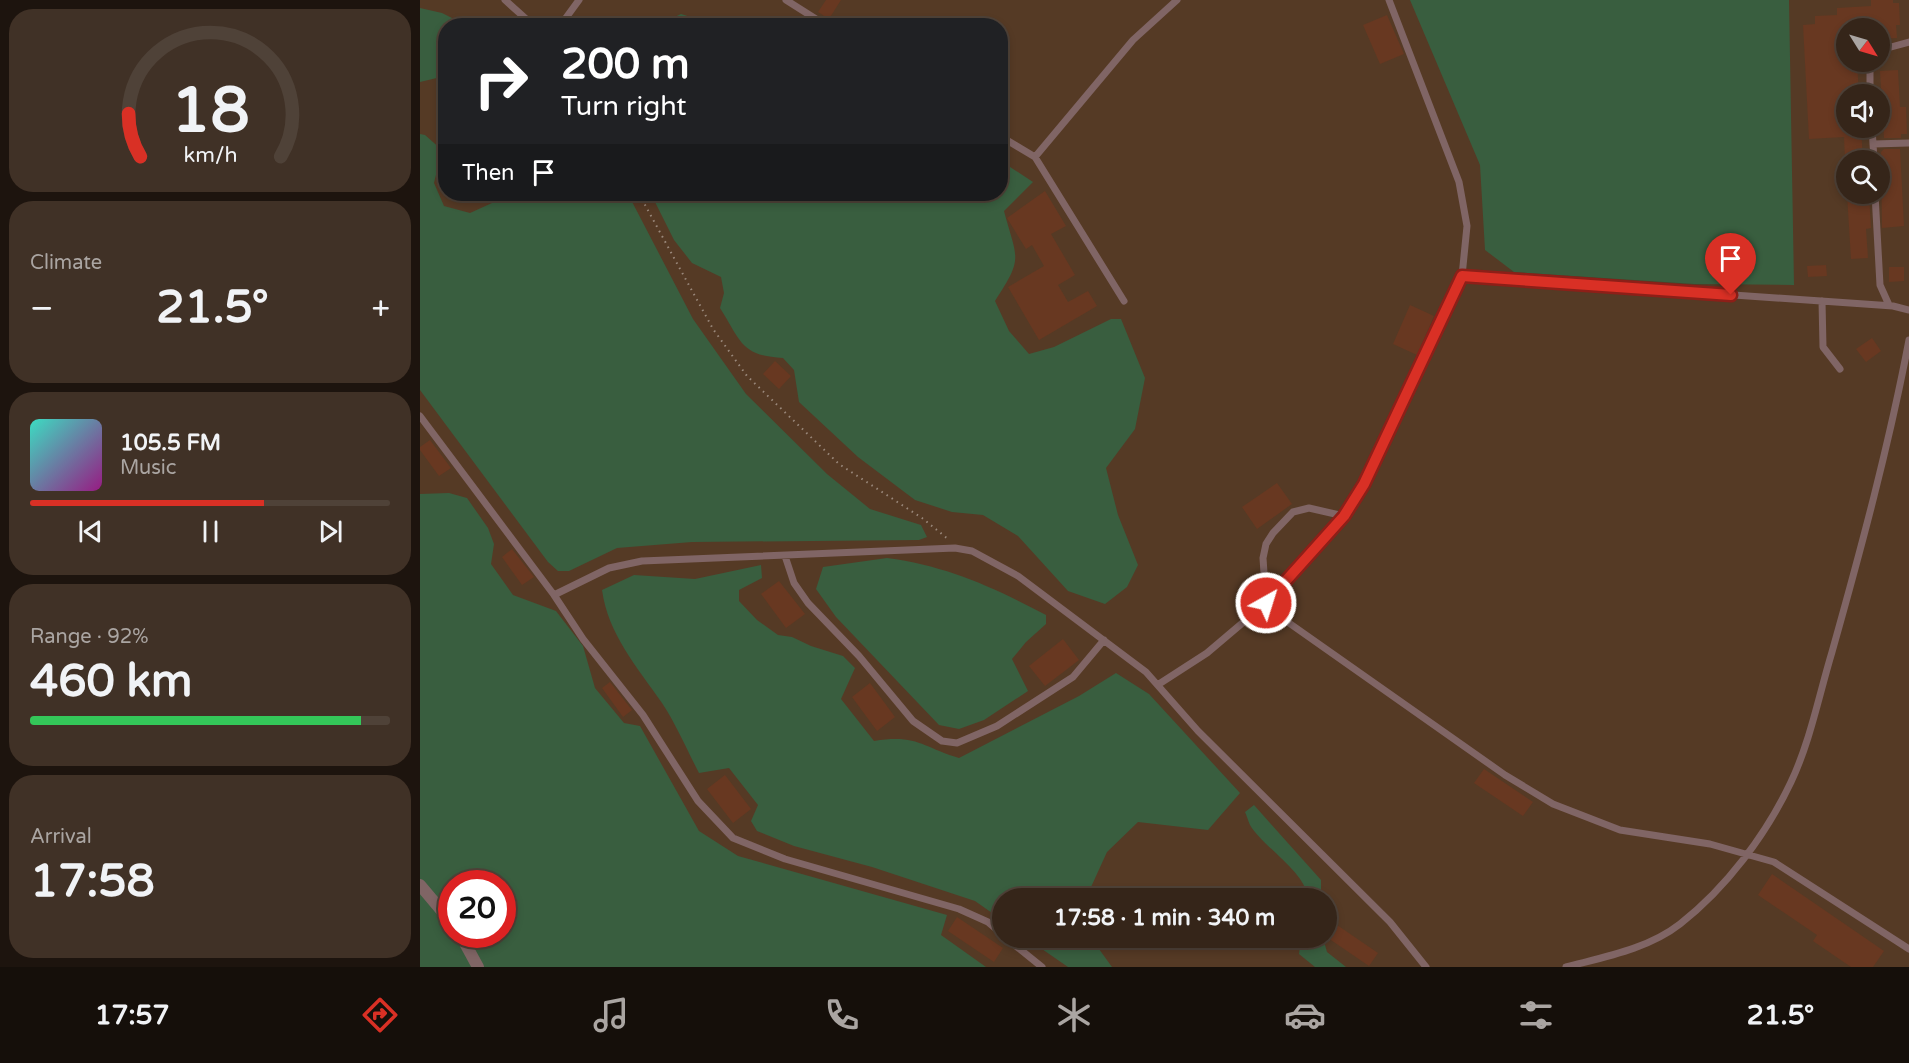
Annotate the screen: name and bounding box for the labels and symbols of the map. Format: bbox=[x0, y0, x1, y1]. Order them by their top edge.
north arrow bbox=[1836, 18, 1890, 72]
pin bbox=[1705, 233, 1756, 295]
position arrow bbox=[1234, 571, 1298, 635]
speed limit sign: 20 bbox=[438, 870, 516, 948]

